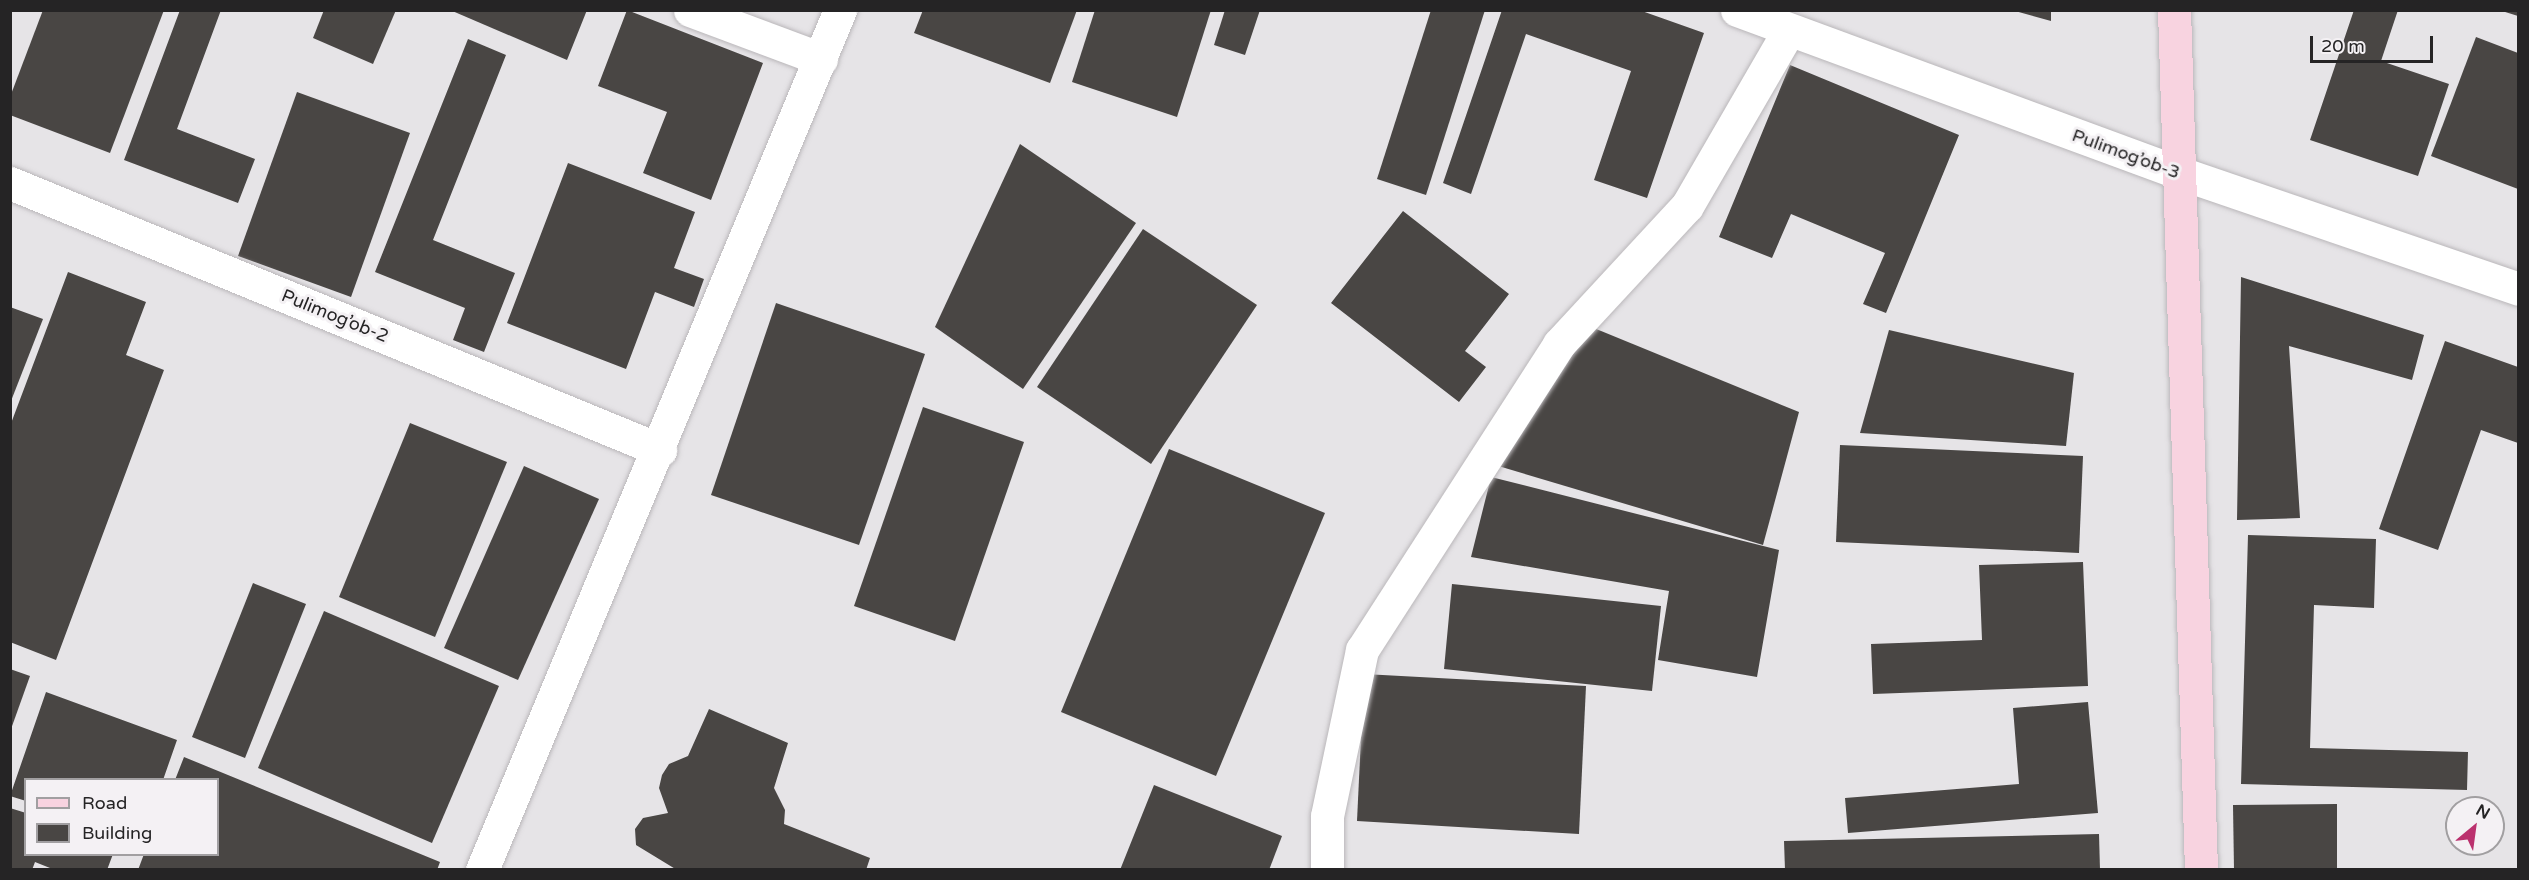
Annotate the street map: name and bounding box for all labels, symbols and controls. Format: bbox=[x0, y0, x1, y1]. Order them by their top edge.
scale bar bbox=[2313, 24, 2436, 62]
text: 20 m bbox=[2321, 35, 2365, 57]
street label: Pulimog’ob-3 bbox=[2069, 124, 2183, 184]
street label: Pulimog’ob-2 bbox=[278, 285, 392, 347]
legend bbox=[24, 778, 219, 856]
text: Road bbox=[82, 792, 127, 814]
north arrow bbox=[2445, 796, 2505, 856]
text: N bbox=[2472, 800, 2493, 824]
text: Building bbox=[82, 822, 152, 844]

